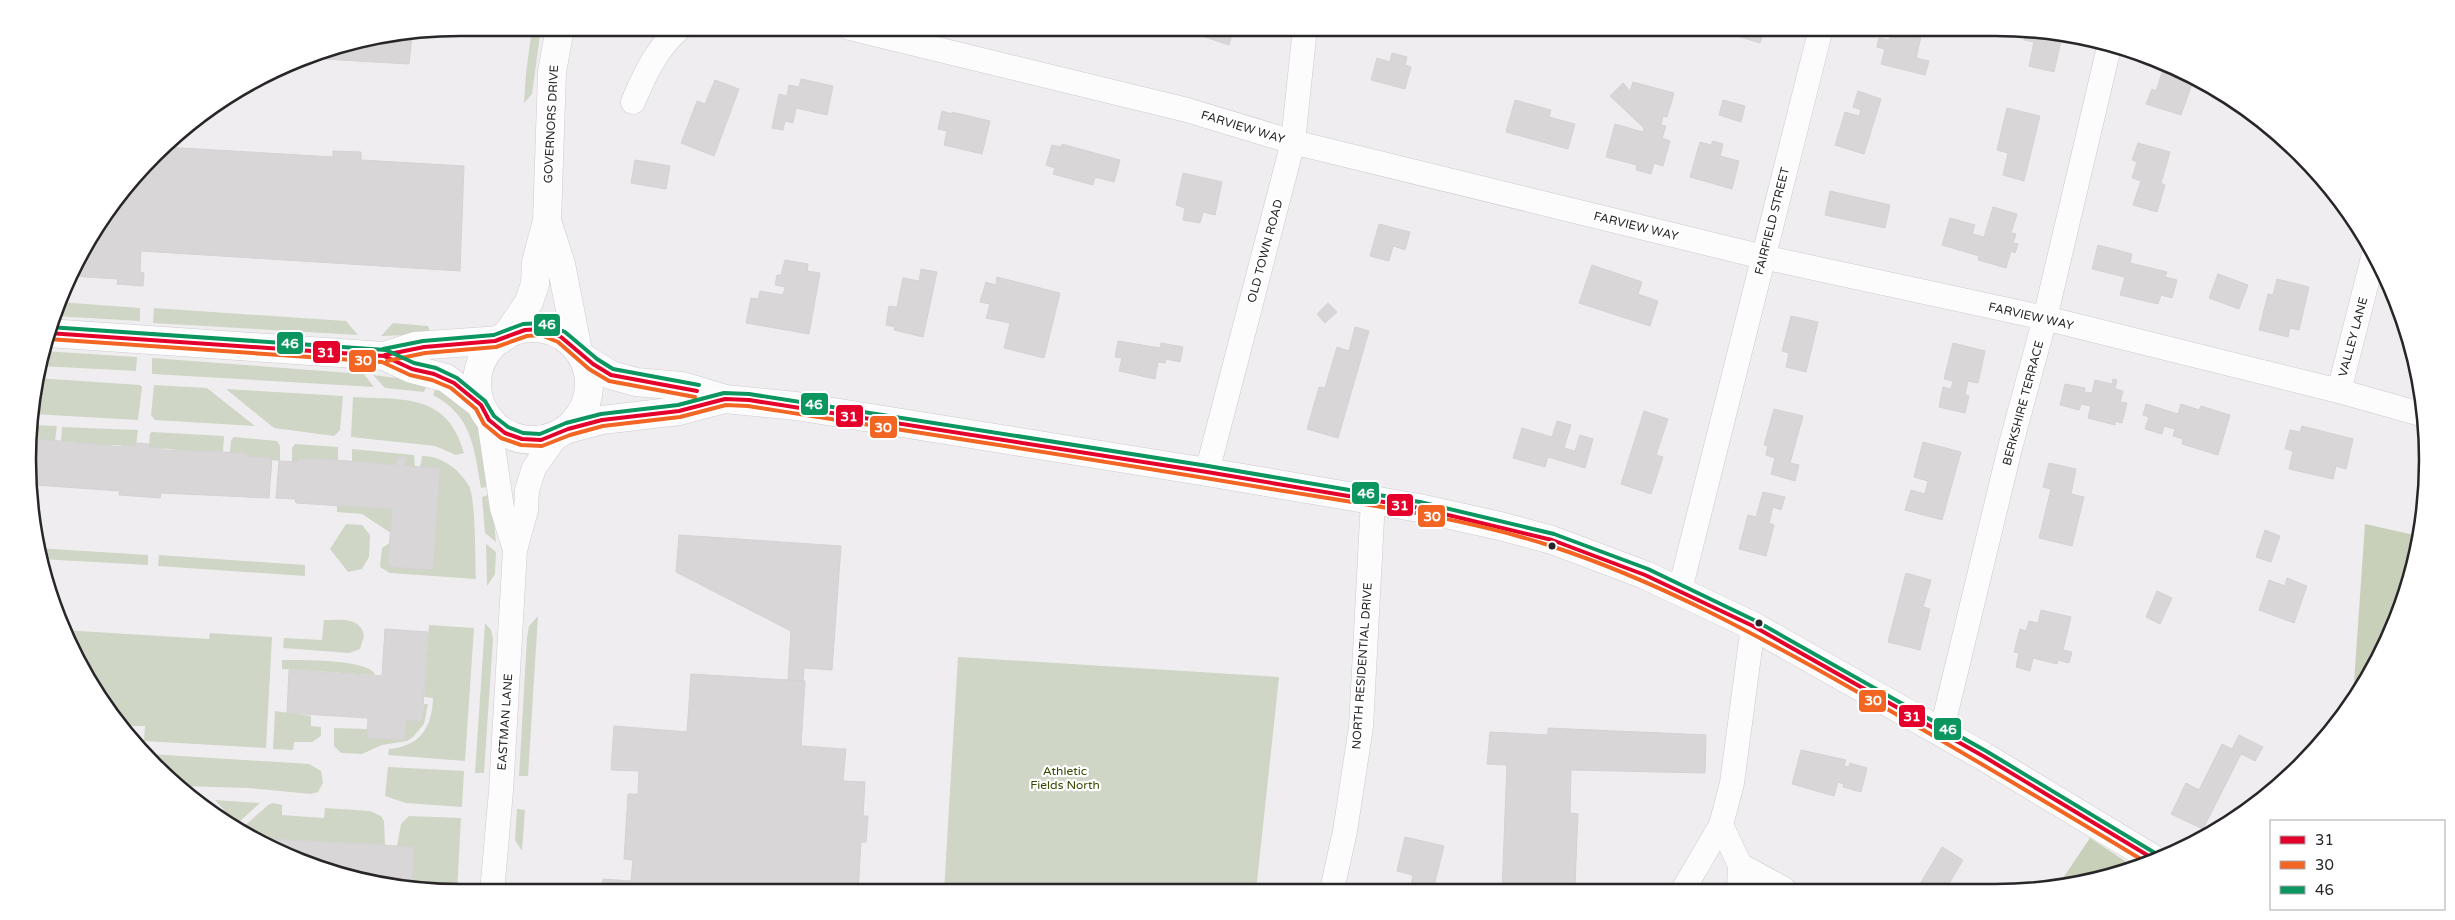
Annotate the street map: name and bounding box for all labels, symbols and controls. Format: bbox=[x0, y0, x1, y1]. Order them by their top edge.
street label: GOVERNORS DRIVE bbox=[541, 64, 561, 184]
street label: FARVIEW WAY bbox=[1199, 108, 1287, 146]
street label: FAIRFIELD STREET bbox=[1752, 165, 1792, 276]
street label: OLD TOWN ROAD bbox=[1244, 198, 1286, 304]
street label: FARVIEW WAY bbox=[1592, 209, 1680, 243]
street label: VALLEY LANE bbox=[2336, 295, 2370, 378]
street label: FARVIEW WAY bbox=[1987, 299, 2075, 333]
line badge: 46 bbox=[533, 313, 561, 337]
text: 46 bbox=[538, 316, 556, 333]
line badge: 46 bbox=[276, 331, 304, 355]
text: 46 bbox=[281, 335, 299, 352]
street label: BERKSHIRE TERRACE bbox=[2000, 339, 2046, 467]
line badge: 31 bbox=[312, 340, 341, 364]
text: 31 bbox=[317, 344, 335, 361]
line badge: 30 bbox=[348, 349, 377, 373]
text: 30 bbox=[354, 352, 372, 369]
line badge: 46 bbox=[800, 392, 829, 416]
text: 46 bbox=[805, 396, 823, 413]
line badge: 31 bbox=[835, 404, 864, 428]
text: 31 bbox=[840, 408, 858, 425]
line badge: 30 bbox=[869, 415, 898, 439]
text: 30 bbox=[874, 419, 892, 436]
line badge: 46 bbox=[1351, 481, 1380, 505]
text: 46 bbox=[1357, 485, 1375, 502]
line badge: 31 bbox=[1386, 493, 1414, 517]
text: 31 bbox=[1391, 497, 1409, 514]
line badge: 30 bbox=[1417, 504, 1446, 528]
text: 30 bbox=[1423, 508, 1441, 525]
unlabelled marker bbox=[1547, 541, 1557, 551]
street label: NORTH RESIDENTIAL DRIVE bbox=[1349, 582, 1375, 750]
unlabelled marker bbox=[1754, 618, 1764, 628]
street label: EASTMAN LANE bbox=[495, 673, 515, 771]
line badge: 30 bbox=[1858, 689, 1887, 713]
text: 30 bbox=[1864, 692, 1882, 709]
line badge: 31 bbox=[1898, 704, 1926, 728]
text: 31 bbox=[1903, 708, 1921, 725]
line badge: 46 bbox=[1933, 717, 1962, 741]
text: 46 bbox=[1939, 721, 1957, 738]
park label: Athletic Fields North bbox=[1030, 764, 1100, 792]
legend bbox=[2270, 820, 2445, 910]
text: 31 bbox=[2315, 831, 2334, 849]
text: 30 bbox=[2315, 856, 2334, 874]
text: 46 bbox=[2315, 881, 2334, 899]

